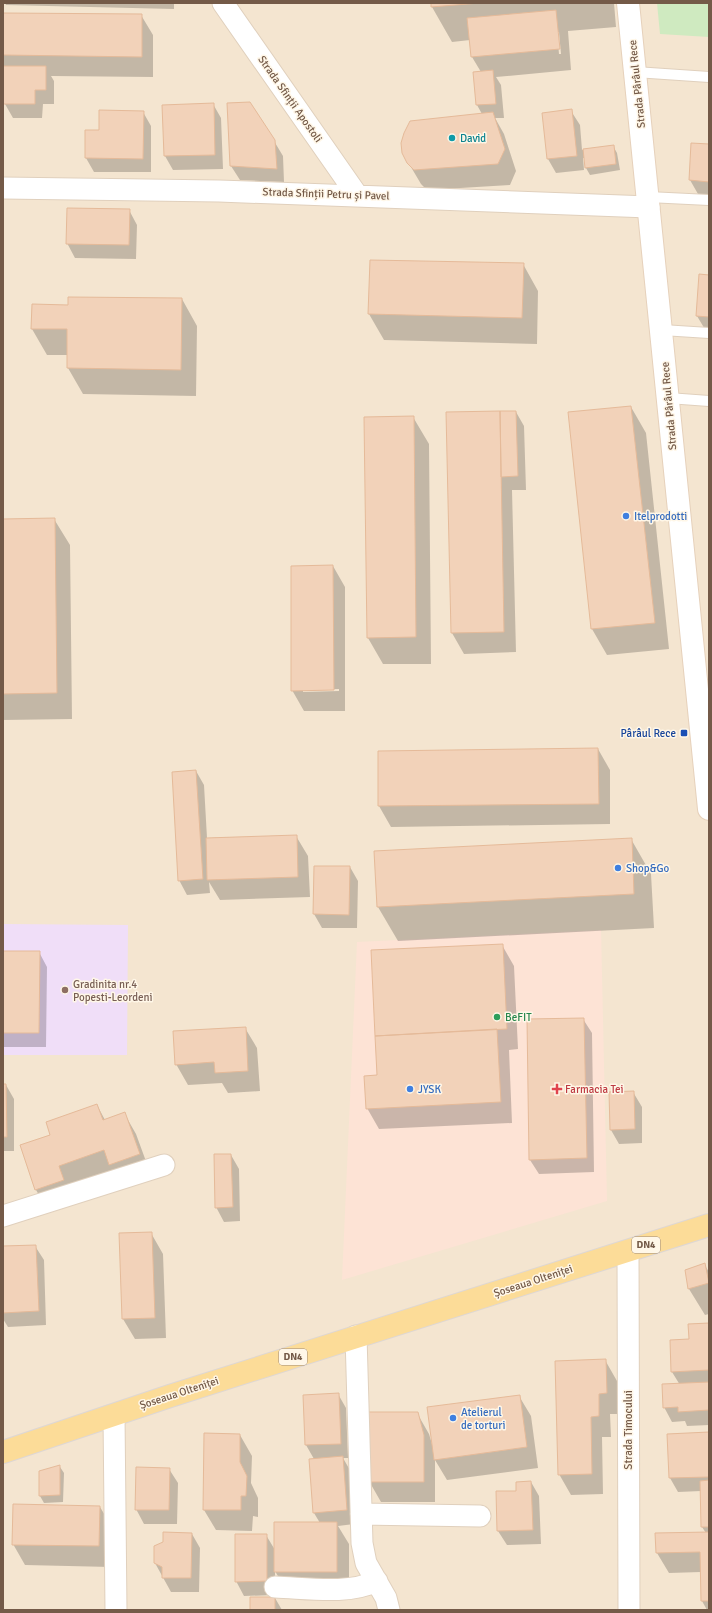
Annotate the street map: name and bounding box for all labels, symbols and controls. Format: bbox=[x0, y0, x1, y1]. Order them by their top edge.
street label: Strada Pârâul Rece bbox=[626, 39, 648, 129]
street label: Strada Sfinții Apostoli bbox=[255, 53, 325, 145]
place label: David bbox=[460, 132, 486, 145]
marker: David bbox=[447, 133, 457, 143]
street label: Strada Sfinții Petru și Pavel bbox=[262, 185, 390, 203]
street label: Strada Pârâul Rece bbox=[659, 361, 679, 451]
place label: Itelprodotti bbox=[634, 510, 687, 523]
marker: Itelprodotti bbox=[621, 511, 631, 521]
place label: Pârâul Rece bbox=[621, 727, 676, 740]
marker: Pârâul Rece bbox=[679, 728, 689, 738]
place label: Shop&Go bbox=[626, 862, 670, 875]
marker: Shop&Go bbox=[613, 863, 623, 873]
place label: Gradinita nr.4 Popesti-Leordeni bbox=[73, 978, 153, 1004]
marker: Gradinita nr.4 Popesti-Leordeni bbox=[60, 985, 70, 995]
place label: BeFIT bbox=[505, 1011, 532, 1024]
marker: BeFIT bbox=[492, 1012, 502, 1022]
place label: JYSK bbox=[418, 1083, 441, 1096]
place label: Farmacia Tei bbox=[565, 1083, 624, 1096]
marker: JYSK bbox=[405, 1084, 415, 1094]
marker: Farmacia Tei bbox=[552, 1084, 562, 1094]
road number: DN4 bbox=[632, 1237, 660, 1253]
street label: Șoseaua Olteniței bbox=[492, 1262, 574, 1300]
road number: DN4 bbox=[279, 1349, 307, 1365]
street label: Șoseaua Olteniței bbox=[138, 1374, 220, 1412]
street label: Strada Timocului bbox=[622, 1390, 635, 1470]
place label: Atelierul de torturi bbox=[461, 1406, 506, 1432]
marker: Atelierul de torturi bbox=[448, 1413, 458, 1423]

